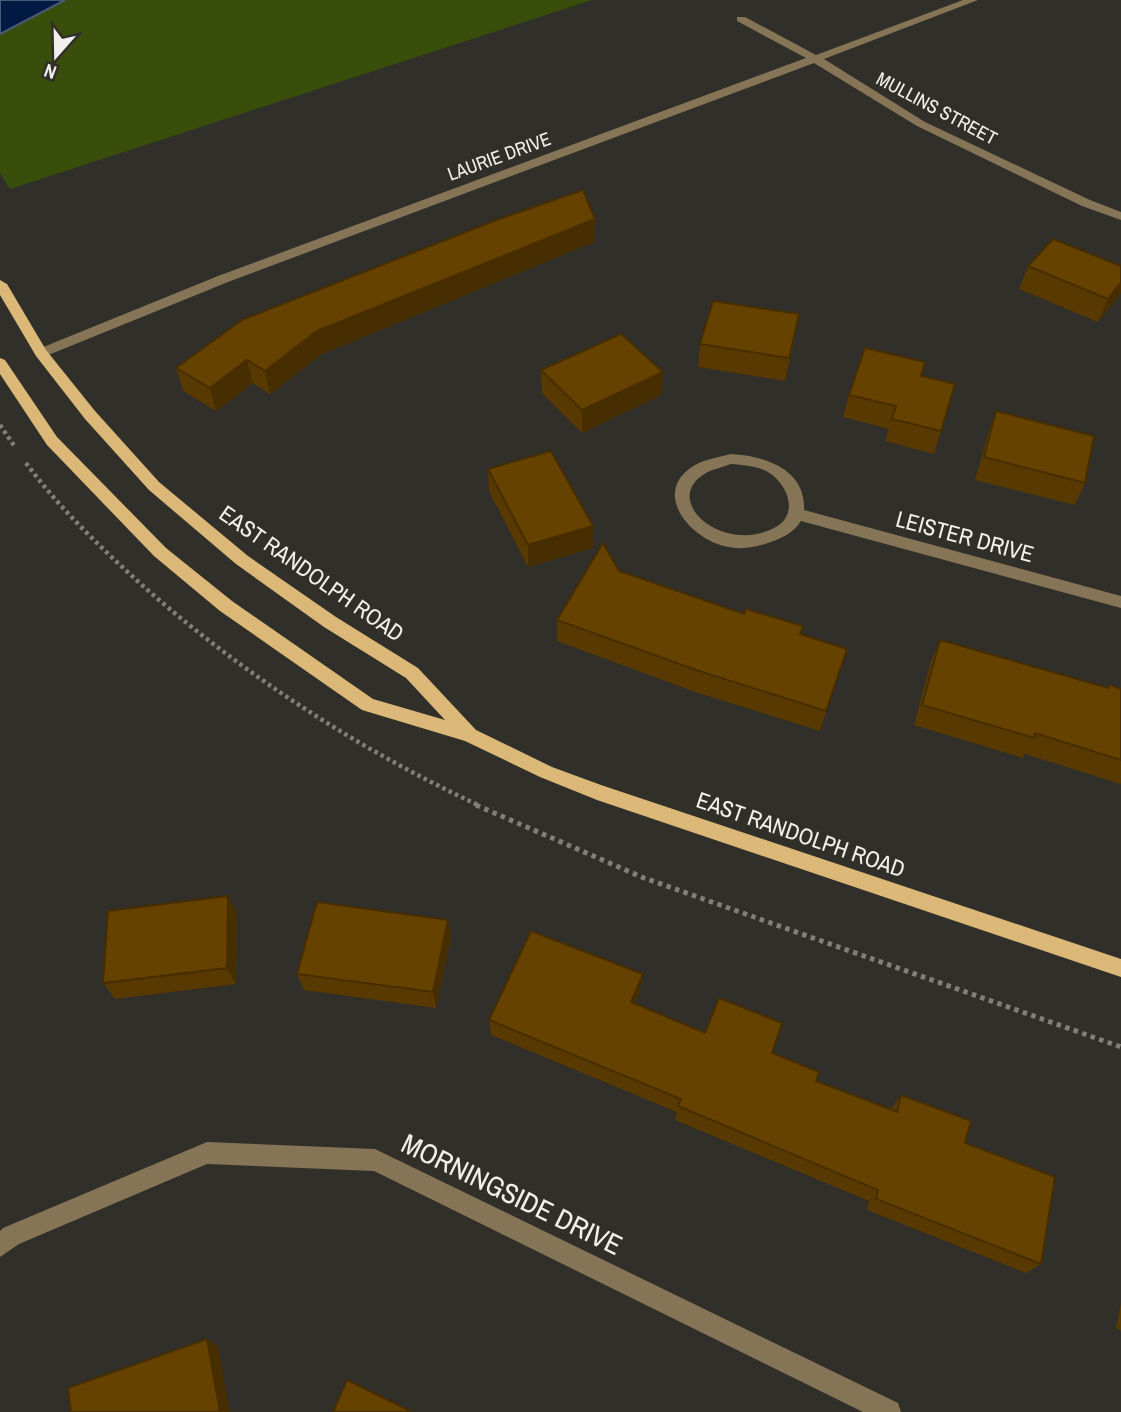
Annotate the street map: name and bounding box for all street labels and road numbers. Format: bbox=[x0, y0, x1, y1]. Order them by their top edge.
street label: MULLINS STREET bbox=[872, 65, 1002, 151]
street label: LAURIE DRIVE bbox=[444, 125, 554, 187]
street label: EAST RANDOLPH ROAD bbox=[214, 498, 410, 648]
street label: LEISTER DRIVE bbox=[893, 503, 1037, 569]
street label: EAST RANDOLPH ROAD bbox=[693, 784, 909, 884]
street label: MORNINGSIDE DRIVE bbox=[395, 1124, 629, 1264]

